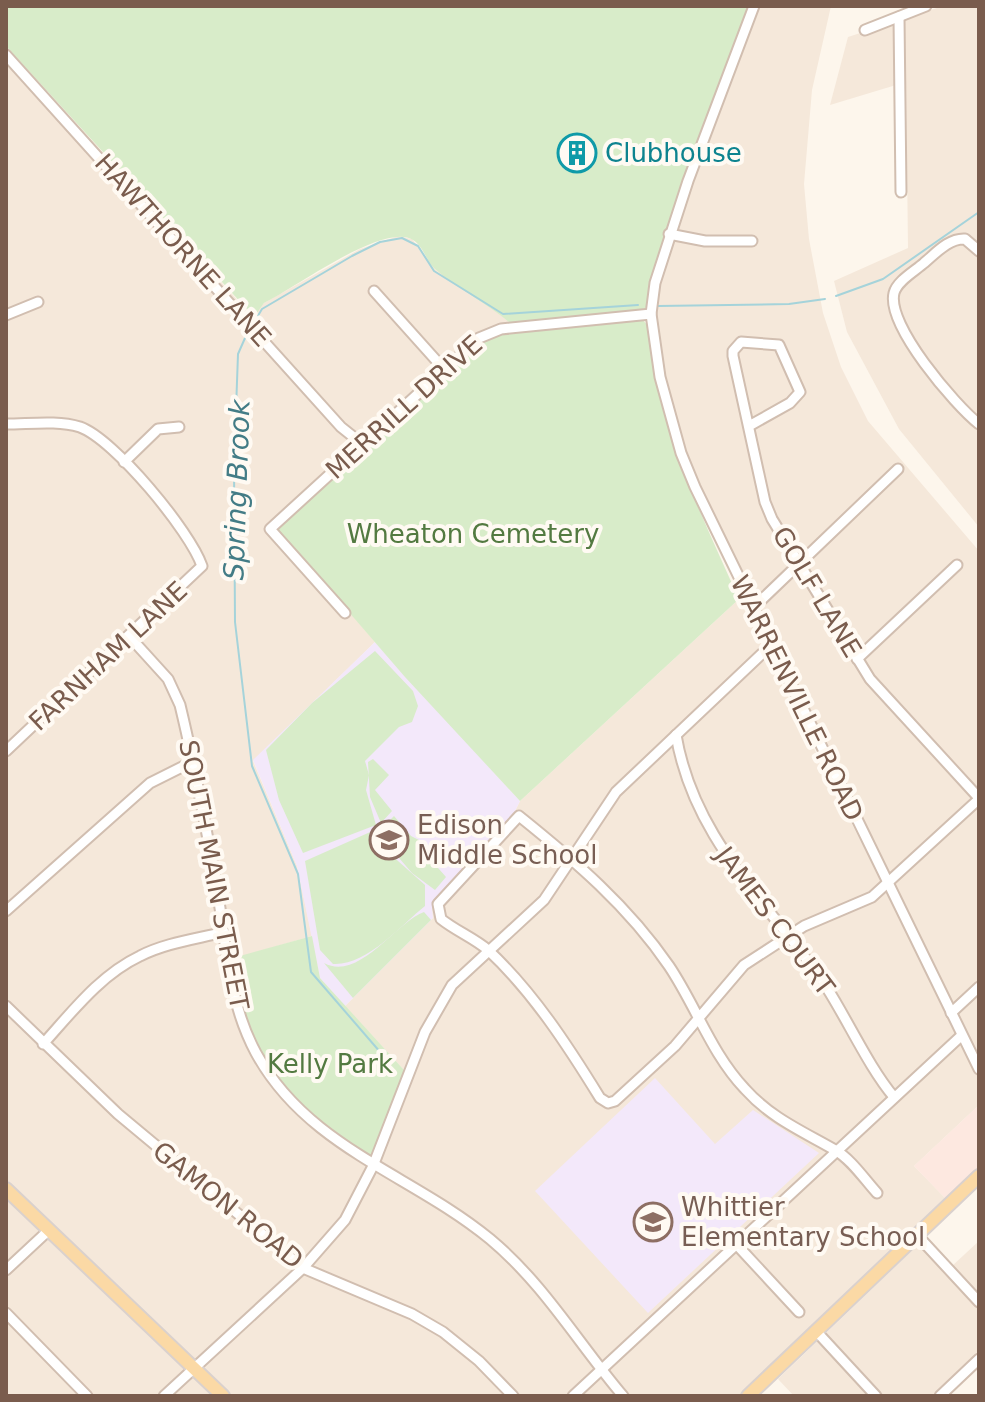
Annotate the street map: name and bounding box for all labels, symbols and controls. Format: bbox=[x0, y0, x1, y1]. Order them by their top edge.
building icon: Clubhouse bbox=[556, 132, 598, 174]
place label: Clubhouse bbox=[605, 138, 742, 168]
street label: HAWTHORNE LANE bbox=[89, 148, 277, 352]
street label: MERRILL DRIVE bbox=[320, 329, 488, 485]
water label: Spring Brook bbox=[217, 397, 257, 581]
park label: Wheaton Cemetery bbox=[347, 519, 599, 549]
street label: GOLF LANE bbox=[766, 521, 868, 663]
street label: WARRENVILLE ROAD bbox=[725, 571, 869, 825]
street label: FARNHAM LANE bbox=[23, 575, 193, 737]
street label: SOUTH MAIN STREET bbox=[173, 737, 255, 1013]
place label: Edison Middle School bbox=[417, 810, 597, 870]
school or university icon: Edison Middle School bbox=[368, 819, 410, 861]
street label: JAMES COURT bbox=[708, 839, 841, 1001]
park label: Kelly Park bbox=[267, 1049, 393, 1079]
street label: GAMON ROAD bbox=[147, 1135, 309, 1275]
place label: Whittier Elementary School bbox=[681, 1192, 925, 1252]
school or university icon: Whittier Elementary School bbox=[632, 1201, 674, 1243]

